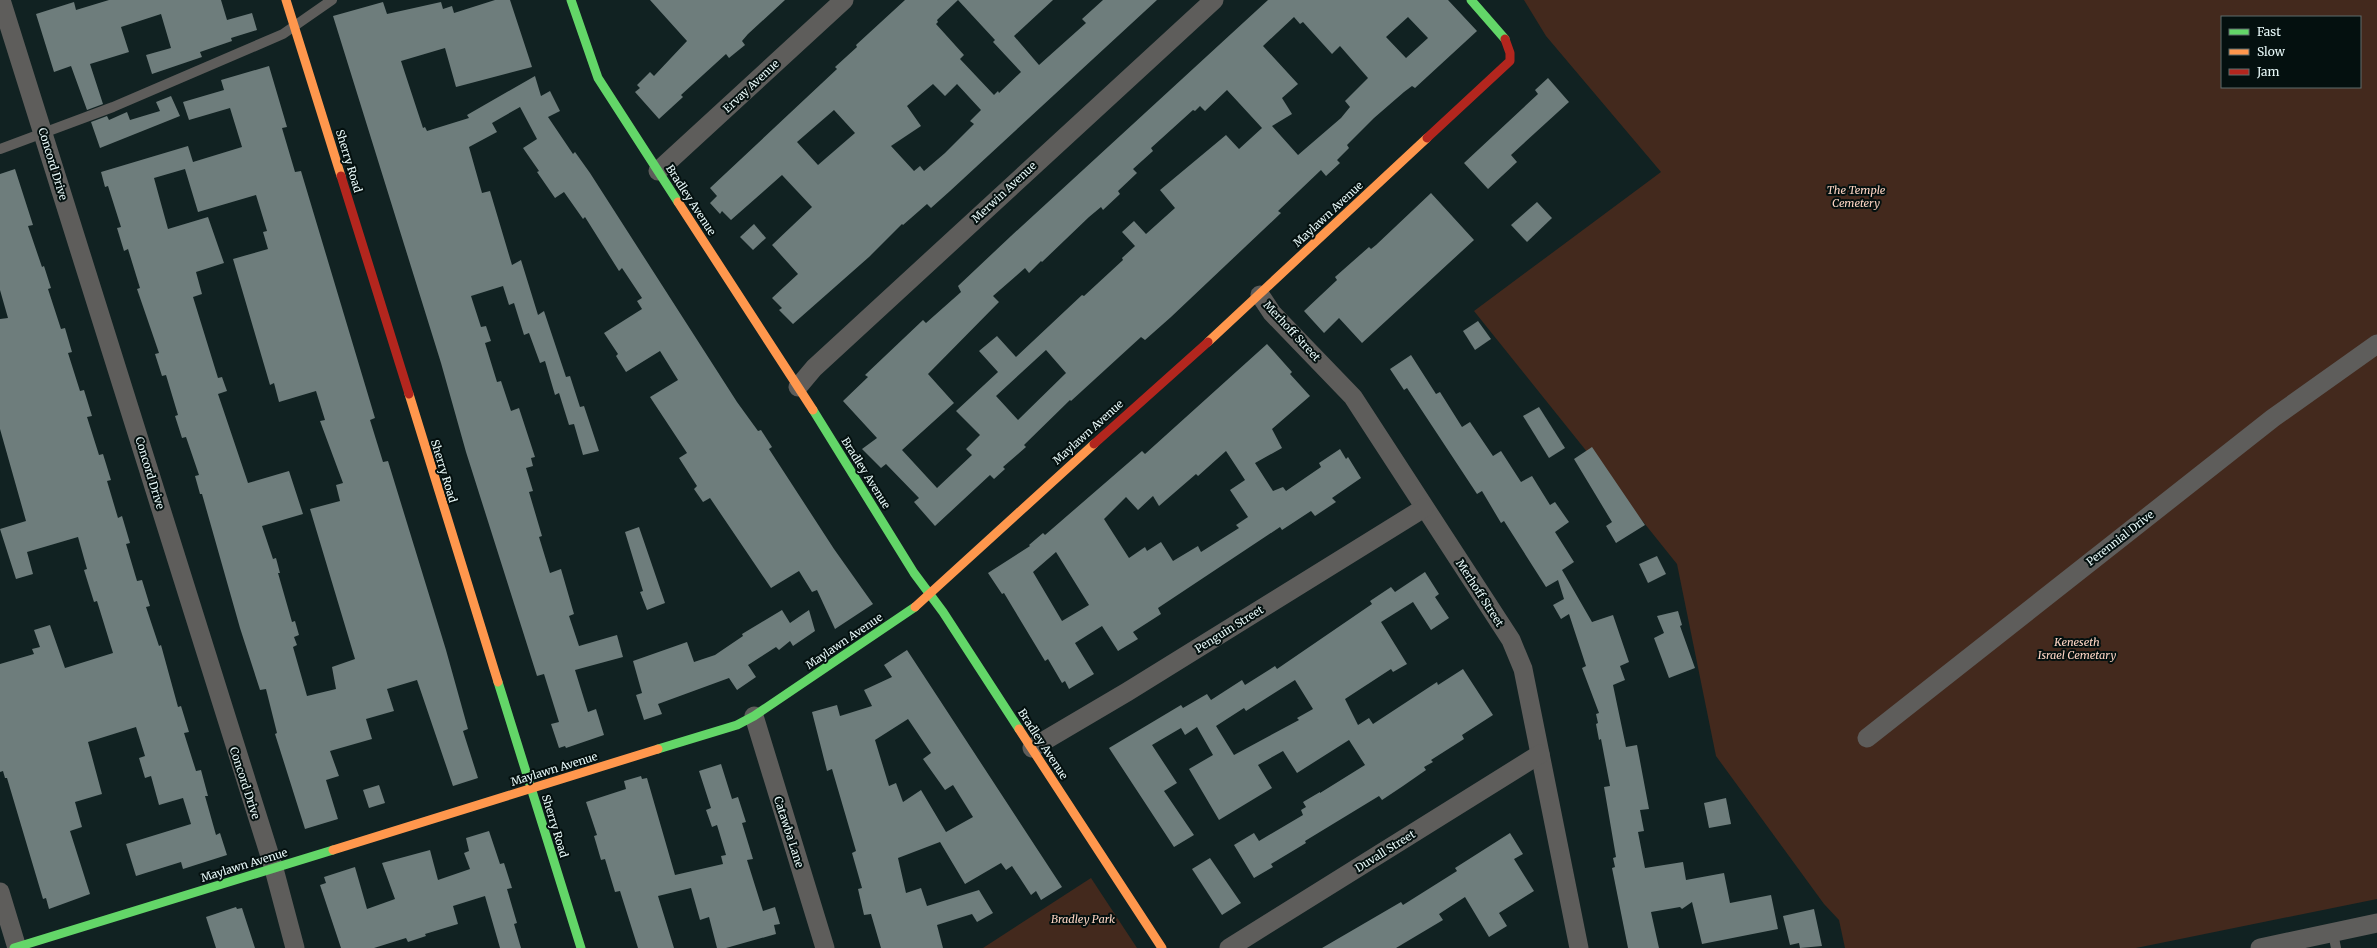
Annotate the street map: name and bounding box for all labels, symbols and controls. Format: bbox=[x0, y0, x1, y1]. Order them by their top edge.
legend bbox=[2221, 16, 2361, 88]
text: Fast bbox=[2257, 24, 2281, 39]
text: Slow bbox=[2257, 44, 2286, 59]
street label: Ervay Avenue bbox=[720, 56, 782, 116]
text: Jam bbox=[2256, 64, 2280, 79]
street label: Concord Drive bbox=[35, 126, 71, 202]
street label: Sherry Road bbox=[333, 128, 365, 195]
street label: Merwin Avenue bbox=[969, 158, 1039, 225]
street label: Bradley Avenue bbox=[663, 162, 719, 238]
street label: Maylawn Avenue bbox=[1290, 178, 1366, 250]
park label: The Temple Cemetery bbox=[1827, 183, 1886, 210]
street label: Merhoff Street bbox=[1261, 298, 1324, 365]
street label: Maylawn Avenue bbox=[1050, 397, 1126, 467]
street label: Concord Drive bbox=[132, 435, 168, 511]
street label: Bradley Avenue bbox=[838, 435, 894, 512]
street label: Sherry Road bbox=[428, 438, 460, 505]
street label: Perennial Drive bbox=[2083, 507, 2157, 569]
street label: Merhoff Street bbox=[1453, 557, 1507, 630]
street label: Penguin Street bbox=[1192, 602, 1267, 656]
street label: Maylawn Avenue bbox=[803, 610, 885, 672]
park label: Keneseth Israel Cemetary bbox=[2038, 635, 2116, 662]
street label: Bradley Avenue bbox=[1015, 706, 1071, 782]
street label: Concord Drive bbox=[227, 745, 263, 821]
street label: Maylawn Avenue bbox=[509, 749, 599, 789]
street label: Sherry Road bbox=[539, 793, 571, 860]
street label: Catawba Lane bbox=[771, 795, 807, 870]
street label: Duvall Street bbox=[1352, 827, 1418, 875]
street label: Maylawn Avenue bbox=[199, 845, 289, 885]
park label: Bradley Park bbox=[1051, 912, 1115, 926]

